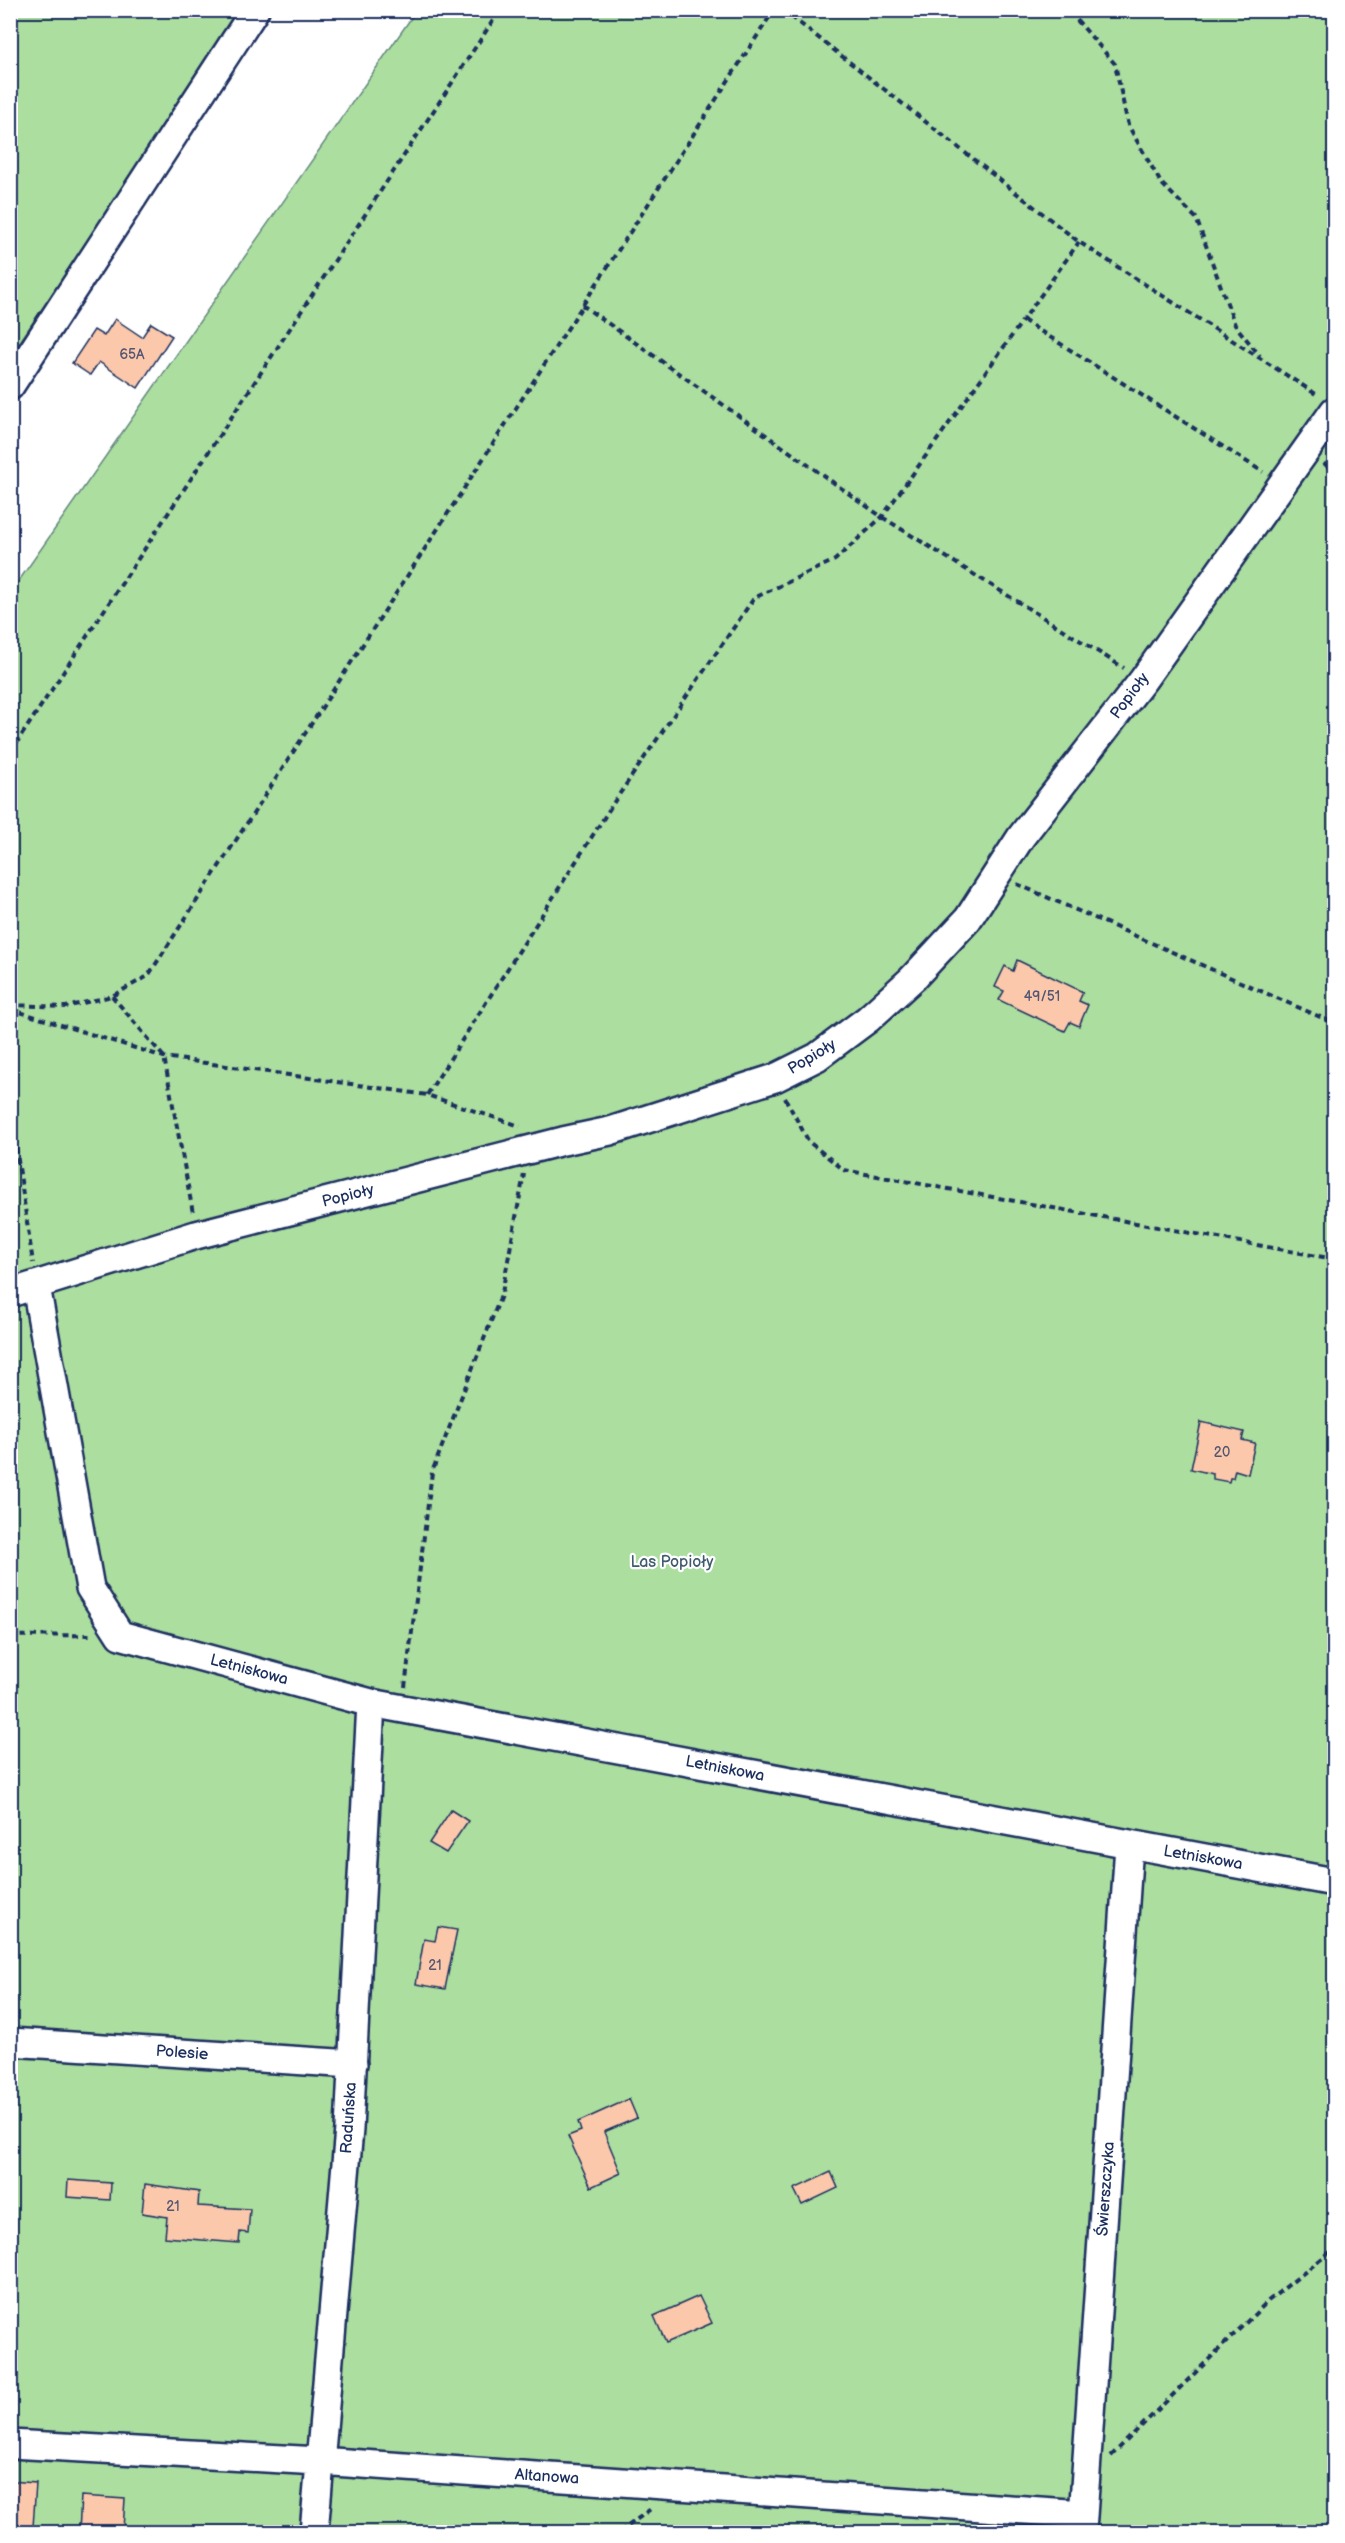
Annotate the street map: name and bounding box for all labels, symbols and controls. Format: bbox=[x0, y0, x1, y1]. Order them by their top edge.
house number: 65A bbox=[119, 346, 145, 363]
street label: Popioły bbox=[1107, 669, 1154, 723]
house number: 49/51 bbox=[1024, 988, 1060, 1005]
street label: Popioły bbox=[784, 1035, 840, 1079]
street label: Popioły bbox=[320, 1180, 377, 1212]
house number: 20 bbox=[1214, 1444, 1230, 1461]
park label: Las Popioły bbox=[631, 1553, 714, 1572]
street label: Letniskowa bbox=[208, 1650, 290, 1690]
street label: Letniskowa bbox=[684, 1752, 766, 1786]
street label: Letniskowa bbox=[1162, 1842, 1244, 1874]
house number: 21 bbox=[428, 1957, 442, 1974]
street label: Polesie bbox=[155, 2042, 209, 2064]
street label: Raduńska bbox=[337, 2082, 361, 2154]
street label: Świerszczyka bbox=[1091, 2141, 1119, 2237]
house number: 21 bbox=[166, 2198, 180, 2215]
street label: Altanowa bbox=[514, 2465, 580, 2489]

